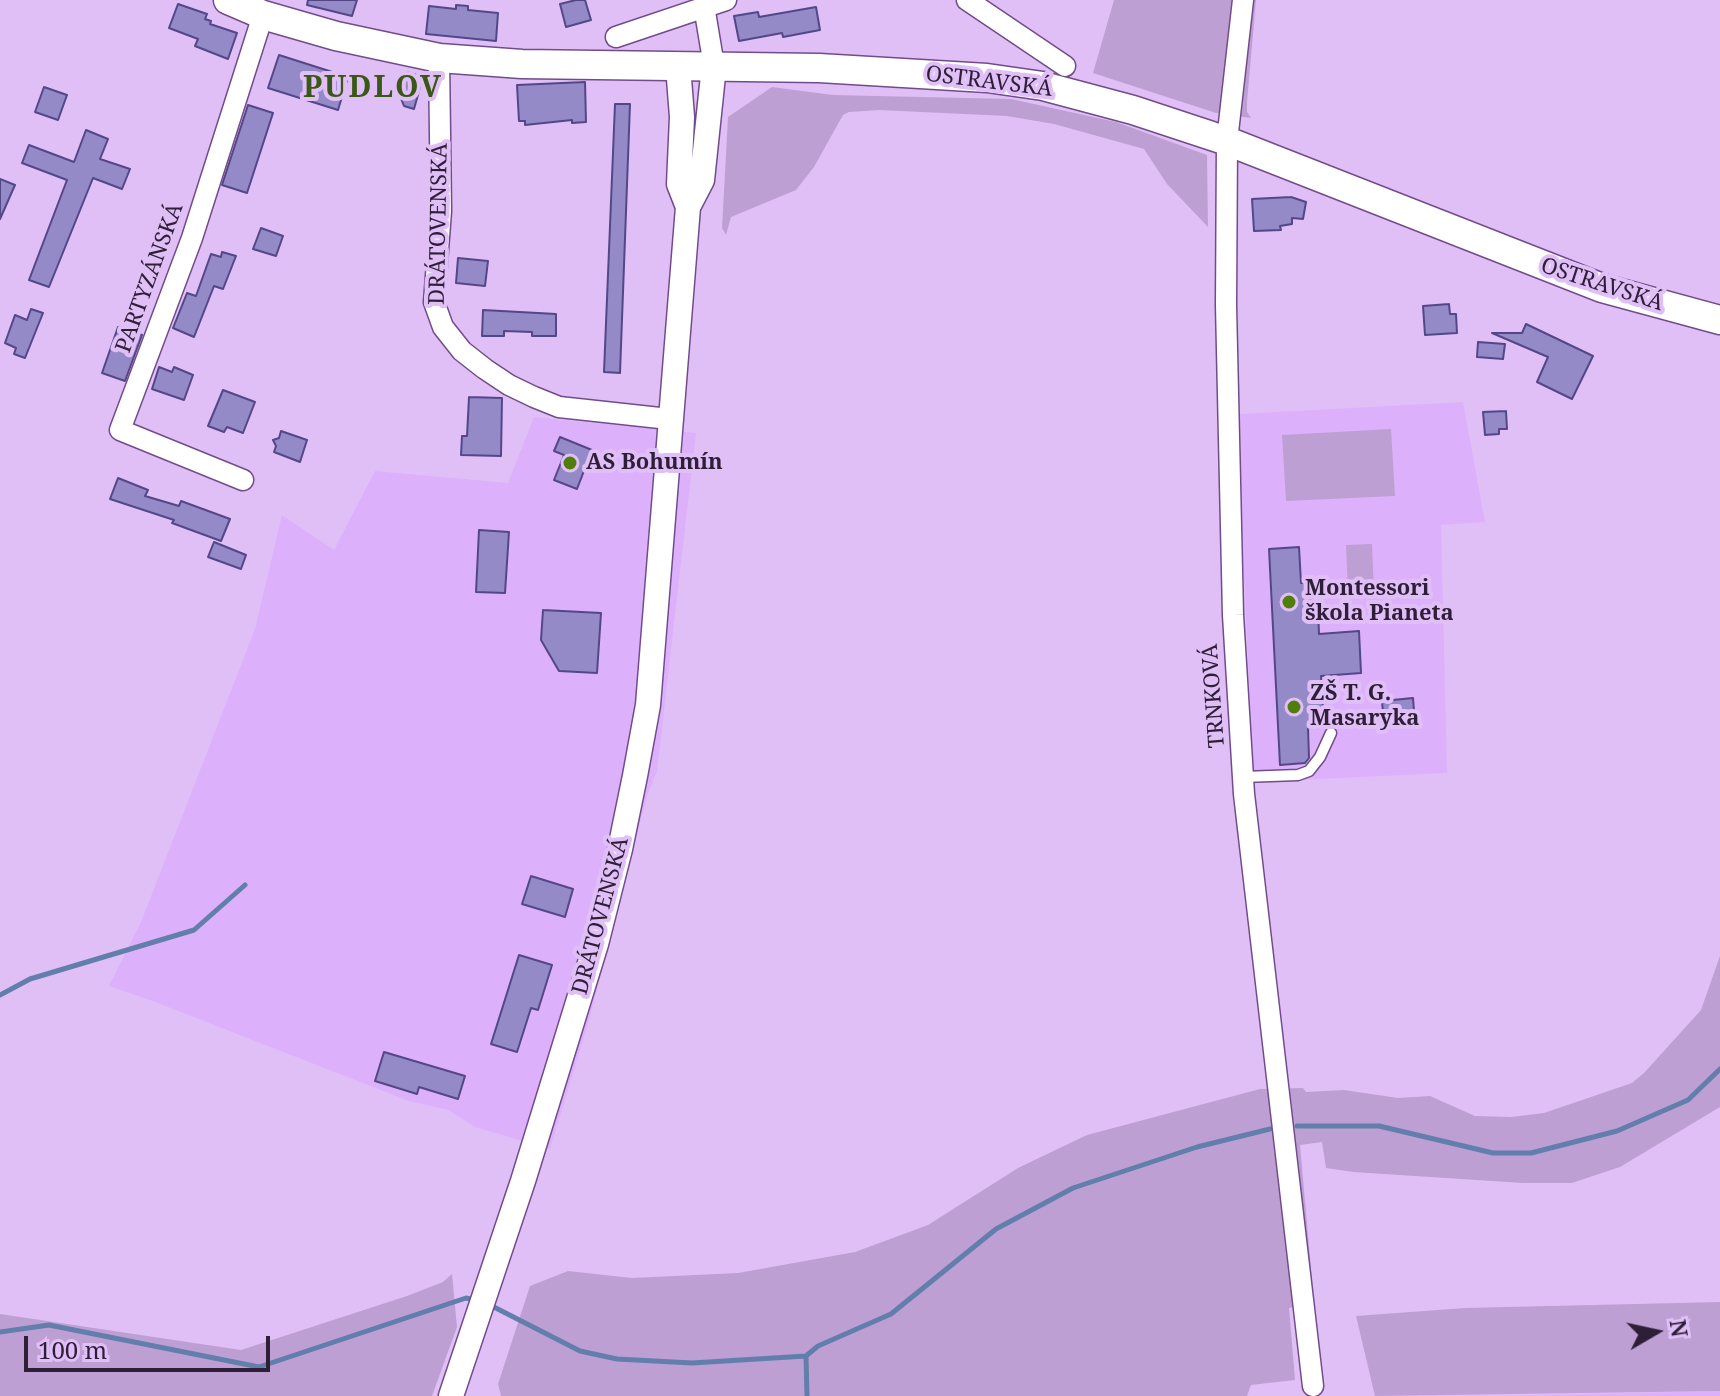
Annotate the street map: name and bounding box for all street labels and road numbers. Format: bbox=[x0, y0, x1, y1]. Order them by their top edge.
street label: OSTRAVSKÁ bbox=[924, 61, 1054, 103]
street label: DRÁTOVENSKÁ bbox=[424, 143, 454, 305]
street label: PARTYZÁNSKÁ bbox=[111, 200, 189, 356]
street label: OSTRAVSKÁ bbox=[1537, 253, 1667, 317]
street label: TRNKOVÁ bbox=[1197, 643, 1231, 749]
street label: DRÁTOVENSKÁ bbox=[567, 834, 635, 998]

